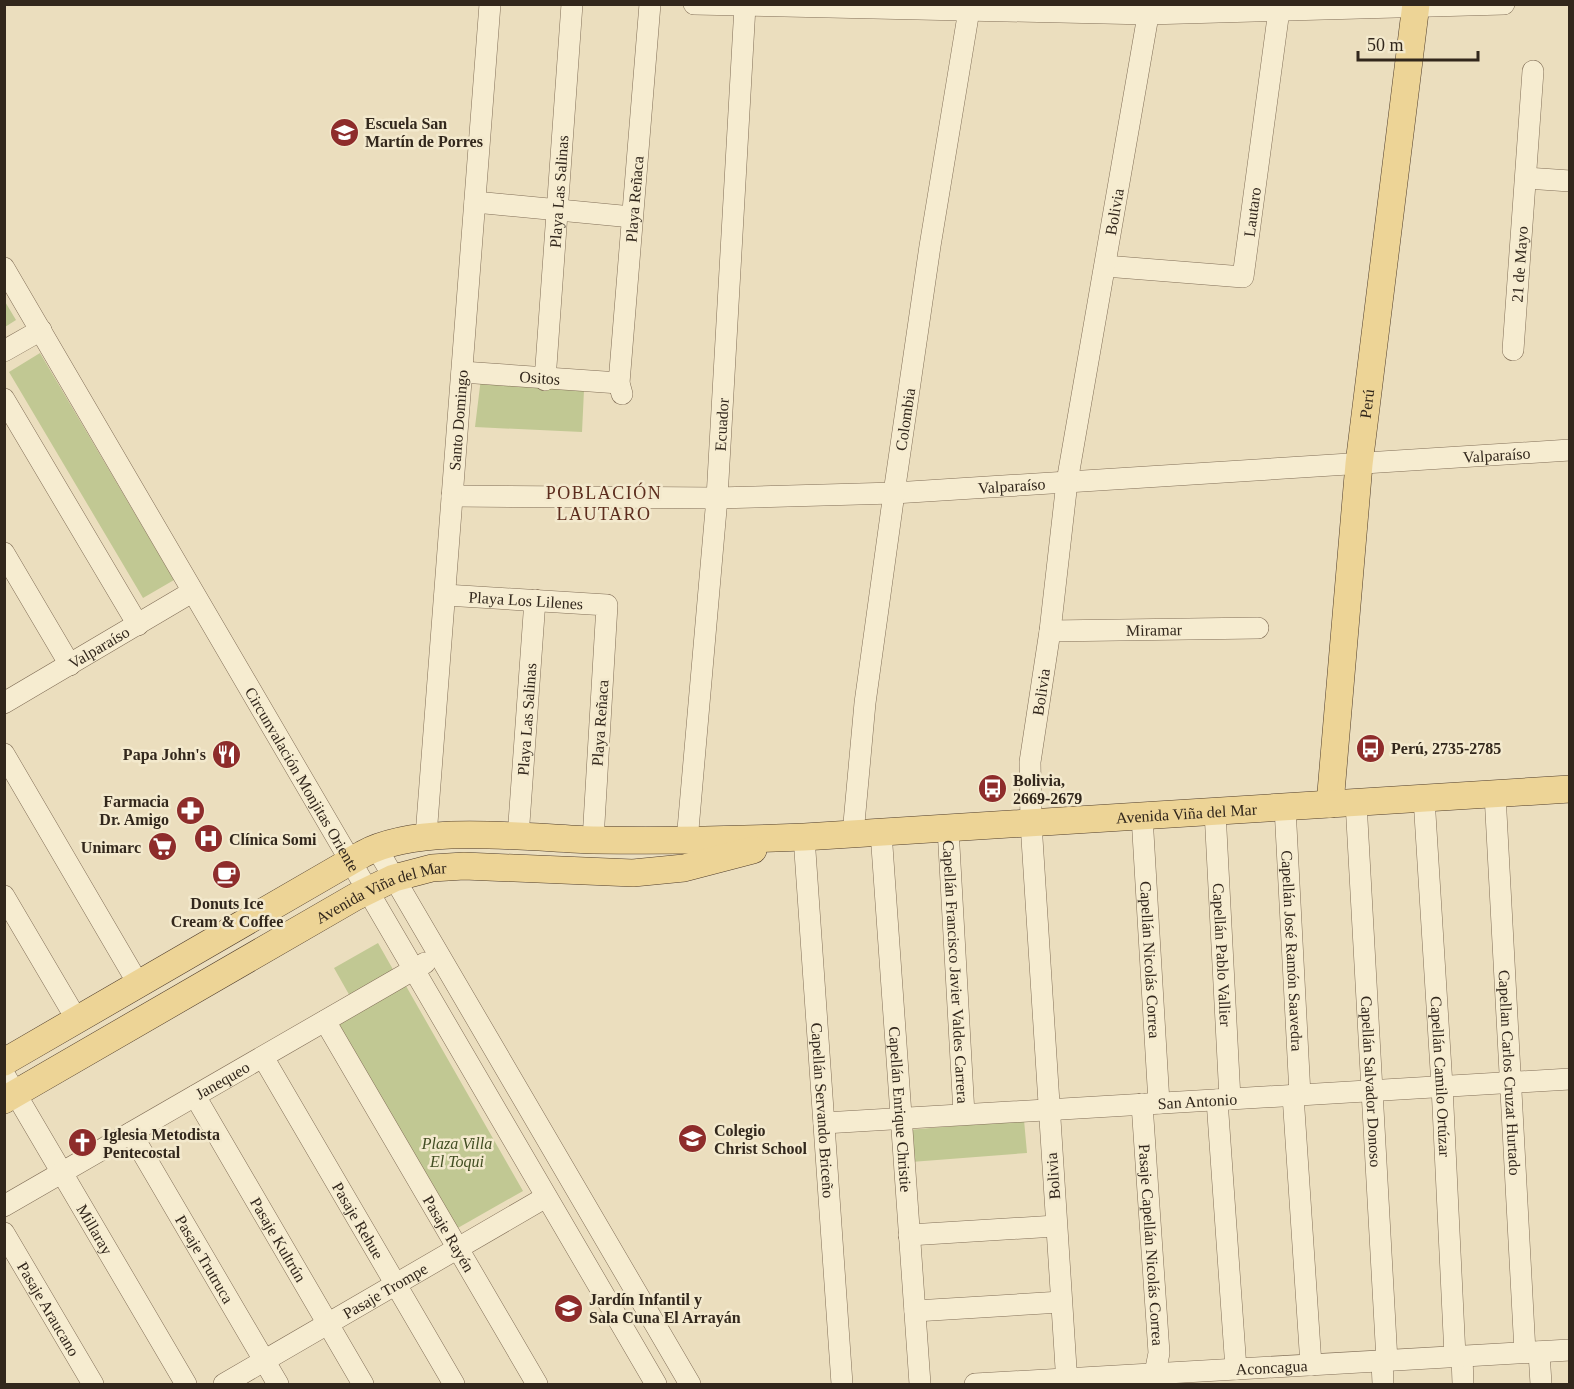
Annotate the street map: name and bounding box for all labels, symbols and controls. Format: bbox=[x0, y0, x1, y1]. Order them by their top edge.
scale bar bbox=[1358, 24, 1478, 62]
text: 50 m bbox=[1367, 35, 1404, 55]
place label: Escuela San Martín de Porres bbox=[365, 115, 483, 150]
school or university icon: Escuela San Martín de Porres bbox=[328, 116, 360, 148]
street label: Playa Las Salinas bbox=[546, 135, 571, 248]
street label: Playa Reñaca bbox=[622, 155, 646, 243]
street label: Lautaro bbox=[1240, 186, 1264, 238]
street label: Bolivia bbox=[1102, 187, 1126, 236]
street label: 21 de Mayo bbox=[1508, 225, 1531, 303]
street label: Ositos bbox=[519, 368, 561, 387]
street label: Santo Domingo bbox=[446, 369, 471, 471]
street label: Colombia bbox=[892, 387, 918, 452]
street label: Perú bbox=[1356, 388, 1377, 419]
street label: Ecuador bbox=[711, 397, 731, 452]
street label: Valparaíso bbox=[1462, 444, 1531, 465]
street label: Valparaíso bbox=[977, 475, 1046, 496]
district label: POBLACIÓN LAUTARO bbox=[546, 482, 662, 524]
street label: Playa Los Lilenes bbox=[468, 588, 584, 612]
street label: Miramar bbox=[1126, 621, 1183, 638]
street label: Valparaíso bbox=[65, 623, 132, 672]
street label: Playa Las Salinas bbox=[514, 662, 539, 776]
street label: Bolivia bbox=[1029, 667, 1053, 717]
street label: Playa Reñaca bbox=[588, 679, 612, 767]
street label: Circunvalación Monjitas Oriente bbox=[242, 684, 363, 874]
bus stop icon: Perú, 2735-2785 bbox=[1354, 732, 1386, 764]
restaurant icon: Papa John's bbox=[211, 738, 243, 770]
place label: Perú, 2735-2785 bbox=[1391, 740, 1501, 757]
place label: Papa John's bbox=[123, 746, 206, 764]
place label: Bolivia, 2669-2679 bbox=[1013, 772, 1082, 807]
bus stop icon: Bolivia, 2669-2679 bbox=[976, 773, 1008, 805]
place label: Farmacia Dr. Amigo bbox=[99, 793, 169, 829]
pharmacy icon: Farmacia Dr. Amigo bbox=[174, 794, 206, 826]
street label: Avenida Viña del Mar bbox=[1115, 800, 1258, 826]
hospital icon: Clínica Somi bbox=[192, 823, 224, 855]
supermarket icon: Unimarc bbox=[146, 831, 178, 863]
place label: Clínica Somi bbox=[229, 831, 317, 848]
place label: Unimarc bbox=[81, 839, 141, 856]
street label: Capellán Francisco Javier Valdes Carrera bbox=[940, 840, 972, 1104]
street label: Capellán José Ramón Saavedra bbox=[1279, 850, 1306, 1052]
cafe icon: Donuts Ice Cream & Coffee bbox=[211, 859, 243, 891]
street label: Avenida Viña del Mar bbox=[313, 859, 448, 926]
street label: Capellán Nicolás Correa bbox=[1137, 881, 1164, 1039]
street label: Capellán Pablo Vallier bbox=[1210, 883, 1235, 1028]
place label: Donuts Ice Cream & Coffee bbox=[171, 895, 283, 930]
street label: Capellan Carlos Cruzat Hurtado bbox=[1496, 969, 1524, 1176]
street label: Capellán Salvador Donoso bbox=[1358, 995, 1385, 1168]
street label: Capellán Camilo Ortúzar bbox=[1428, 996, 1454, 1158]
street label: Capellán Servando Briceño bbox=[808, 1022, 838, 1199]
street label: Capellán Enrique Christie bbox=[886, 1026, 915, 1193]
street label: Janequeo bbox=[192, 1058, 252, 1102]
street label: San Antonio bbox=[1157, 1090, 1238, 1112]
place label: Colegio Christ School bbox=[714, 1122, 807, 1157]
school or university icon: Colegio Christ School bbox=[677, 1123, 709, 1155]
place label: Iglesia Metodista Pentecostal bbox=[103, 1126, 220, 1161]
church icon: Iglesia Metodista Pentecostal bbox=[66, 1127, 98, 1159]
park label: Plaza Villa El Toqui bbox=[421, 1135, 492, 1171]
street label: Pasaje Capellán Nicolás Correa bbox=[1136, 1143, 1167, 1346]
street label: Bolivia bbox=[1043, 1152, 1063, 1200]
street label: Pasaje Rehue bbox=[329, 1179, 387, 1262]
street label: Pasaje Rayén bbox=[420, 1192, 478, 1275]
street label: Pasaje Kultrún bbox=[247, 1194, 310, 1285]
street label: Millaray bbox=[74, 1201, 116, 1258]
street label: Pasaje Trutruca bbox=[172, 1212, 237, 1306]
street label: Pasaje Araucano bbox=[14, 1259, 83, 1359]
street label: Pasaje Trompe bbox=[340, 1259, 430, 1322]
place label: Jardín Infantil y Sala Cuna El Arrayán bbox=[589, 1291, 741, 1327]
school or university icon: Jardín Infantil y Sala Cuna El Arrayán bbox=[552, 1292, 584, 1324]
street label: Aconcagua bbox=[1235, 1357, 1308, 1378]

